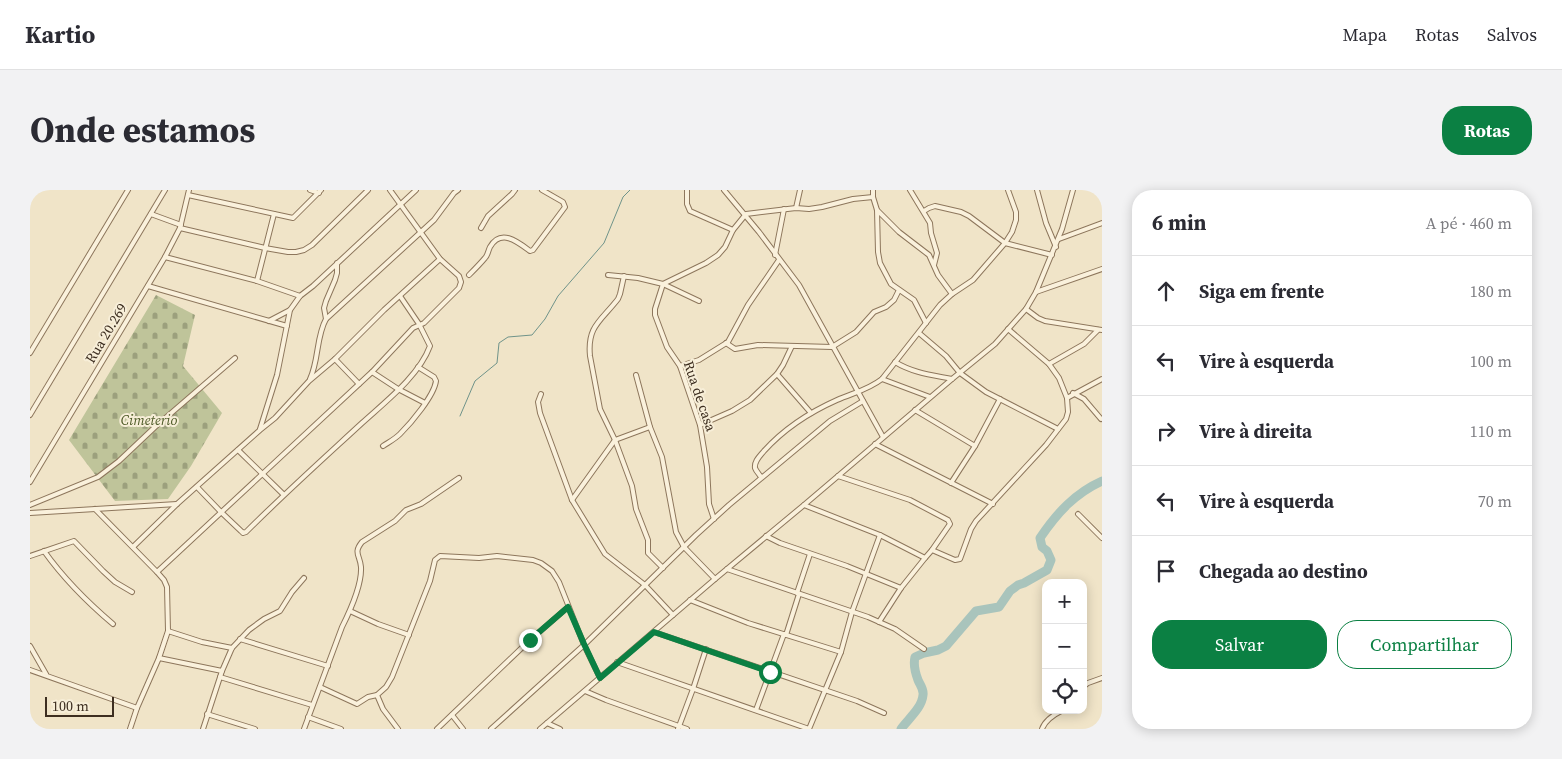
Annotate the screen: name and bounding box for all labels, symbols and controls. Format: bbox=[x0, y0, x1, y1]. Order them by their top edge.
text: Kartio bbox=[25, 18, 95, 51]
text: Mapa bbox=[1343, 22, 1387, 47]
text: Rotas bbox=[1415, 22, 1459, 47]
text: Salvos bbox=[1487, 22, 1537, 47]
text: Onde estamos bbox=[30, 106, 255, 154]
button: Rotas bbox=[1442, 106, 1532, 155]
text: 6 min bbox=[1152, 208, 1207, 237]
text: A pé · 460 m bbox=[1426, 212, 1512, 234]
icon: ahead bbox=[1152, 277, 1180, 305]
text: Siga em frente bbox=[1199, 278, 1324, 304]
text: 180 m bbox=[1470, 280, 1512, 302]
street label: Rua 20.269 bbox=[80, 299, 132, 367]
icon: left bbox=[1152, 347, 1180, 375]
text: Vire à esquerda bbox=[1199, 348, 1334, 374]
text: 100 m bbox=[1470, 350, 1512, 372]
street label: Rua de casa bbox=[679, 358, 722, 435]
park label: Cimeterio bbox=[121, 410, 178, 430]
icon: right bbox=[1152, 417, 1180, 445]
text: Vire à direita bbox=[1199, 418, 1312, 444]
text: 110 m bbox=[1470, 420, 1512, 442]
icon: left bbox=[1152, 487, 1180, 515]
text: Vire à esquerda bbox=[1199, 488, 1334, 514]
text: 70 m bbox=[1478, 490, 1512, 512]
icon: arrive bbox=[1152, 557, 1180, 585]
text: Chegada ao destino bbox=[1199, 558, 1368, 584]
map controls bbox=[1042, 579, 1087, 714]
button: + bbox=[1042, 579, 1087, 624]
button: Salvar bbox=[1152, 620, 1327, 669]
button: Compartilhar bbox=[1337, 620, 1512, 669]
button: − bbox=[1042, 624, 1087, 669]
route end bbox=[519, 629, 542, 652]
route start bbox=[759, 661, 782, 684]
button: locate bbox=[1042, 669, 1087, 714]
scale bar bbox=[45, 694, 114, 717]
text: 100 m bbox=[52, 696, 89, 716]

